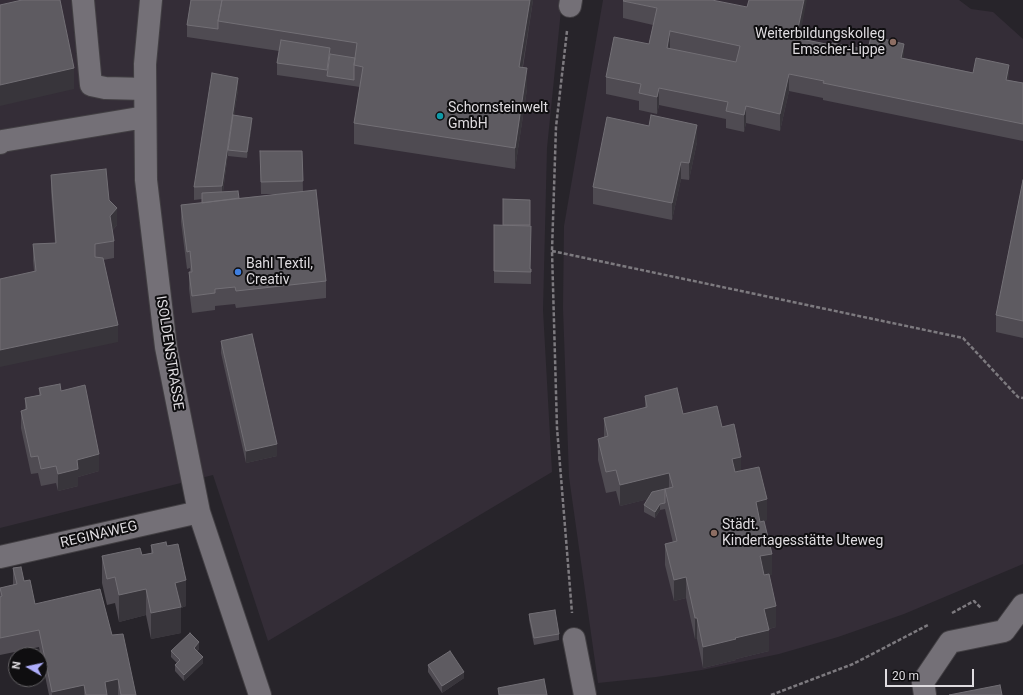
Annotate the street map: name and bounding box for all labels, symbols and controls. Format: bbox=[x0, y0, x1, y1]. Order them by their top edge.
place label: Weiterbildungskolleg Emscher-Lippe bbox=[755, 26, 885, 58]
marker: Weiterbildungskolleg Emscher-Lippe bbox=[888, 37, 898, 47]
place label: Schornsteinwelt GmbH bbox=[448, 100, 548, 132]
marker: Schornsteinwelt GmbH bbox=[435, 111, 445, 121]
place label: Bahl Textil, Creativ bbox=[246, 256, 313, 288]
marker: Bahl Textil, Creativ bbox=[233, 267, 243, 277]
street label: ISOLDENSTRASSE bbox=[152, 295, 186, 411]
place label: Städt. Kindertagesstätte Uteweg bbox=[722, 517, 883, 550]
street label: REGINAWEG bbox=[59, 518, 139, 552]
marker: Städt. Kindertagesstätte Uteweg bbox=[709, 528, 719, 538]
north arrow bbox=[8, 647, 48, 687]
text: N bbox=[10, 660, 24, 670]
scale bar bbox=[887, 661, 976, 687]
text: 20 m bbox=[892, 669, 919, 683]

